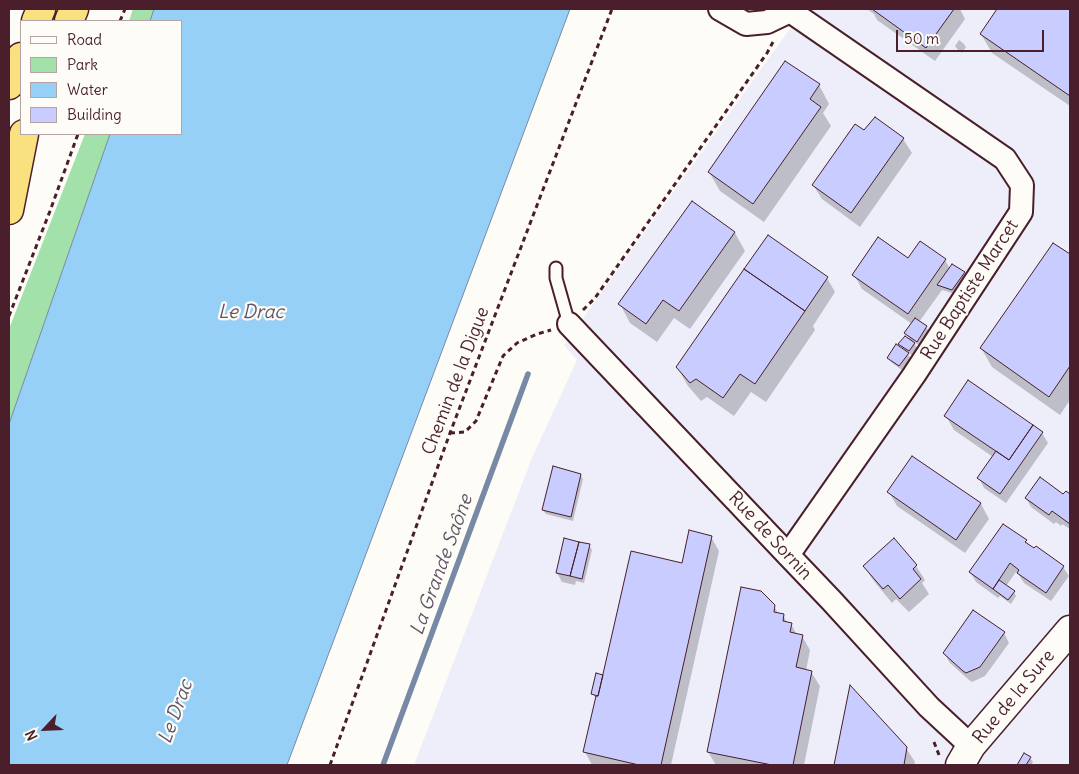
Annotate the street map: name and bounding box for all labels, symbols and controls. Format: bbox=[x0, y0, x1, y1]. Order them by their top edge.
legend bbox=[20, 20, 182, 135]
scale bar bbox=[899, 20, 1046, 52]
text: 50 m bbox=[904, 29, 939, 48]
text: Road bbox=[67, 30, 102, 49]
text: Park bbox=[67, 55, 98, 74]
text: Water bbox=[67, 80, 108, 99]
text: Building bbox=[67, 105, 122, 124]
street label: Rue Baptiste Marcet bbox=[917, 216, 1023, 364]
water label: Le Drac bbox=[218, 302, 284, 324]
street label: Chemin de la Digue bbox=[418, 304, 494, 458]
street label: Rue de Sornin bbox=[724, 487, 816, 585]
water label: La Grande Saône bbox=[406, 492, 478, 638]
street label: Rue de la Sure bbox=[968, 646, 1060, 748]
water label: Le Drac bbox=[154, 677, 198, 747]
north arrow bbox=[20, 704, 70, 754]
text: N bbox=[21, 727, 42, 744]

